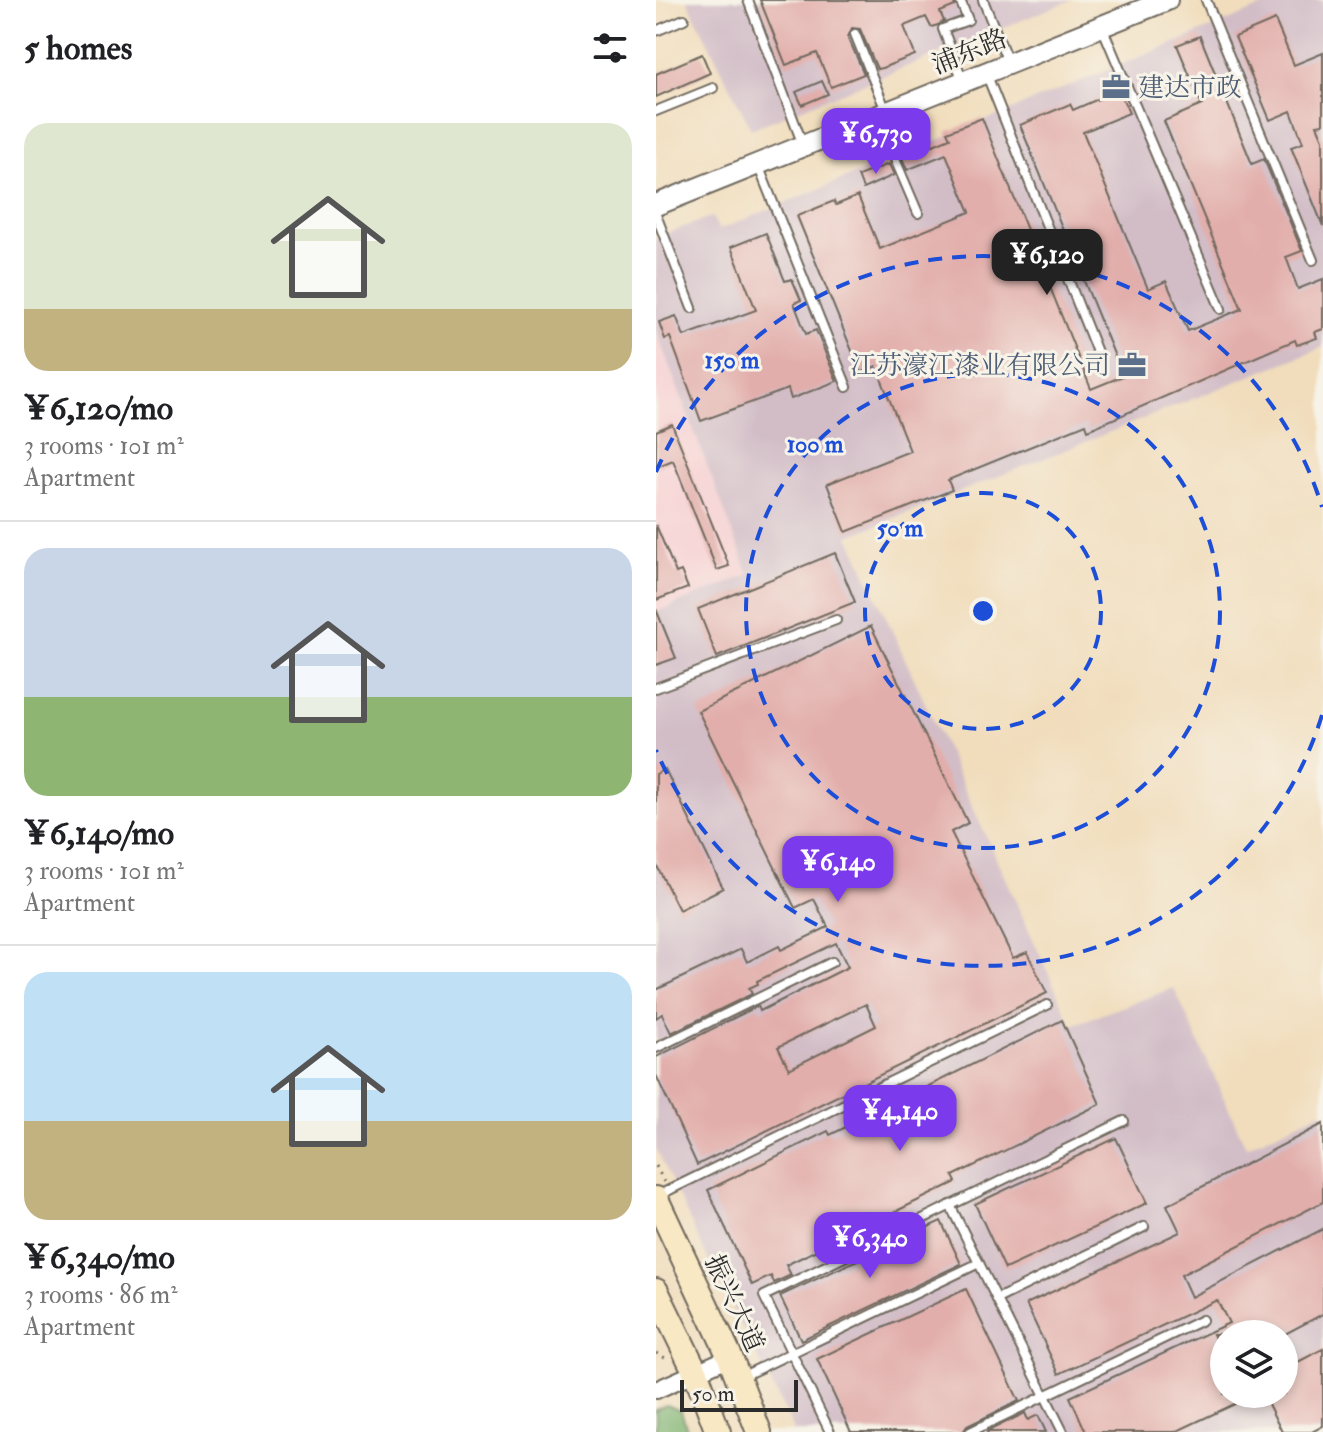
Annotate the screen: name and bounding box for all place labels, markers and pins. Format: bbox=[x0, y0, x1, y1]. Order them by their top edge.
office icon: 建达市政 bbox=[1101, 72, 1131, 102]
place label: 建达市政 bbox=[1138, 72, 1242, 104]
pin: ¥6,730 bbox=[811, 108, 941, 176]
pin: ¥6,120 bbox=[982, 229, 1112, 297]
place label: 江苏濠江漆业有限公司 bbox=[850, 350, 1110, 382]
office icon: 江苏濠江漆业有限公司 bbox=[1117, 350, 1147, 380]
centre of rings bbox=[969, 597, 997, 625]
pin: ¥6,140 bbox=[773, 836, 903, 904]
pin: ¥4,140 bbox=[835, 1085, 965, 1153]
pin: ¥6,340 bbox=[805, 1212, 935, 1280]

